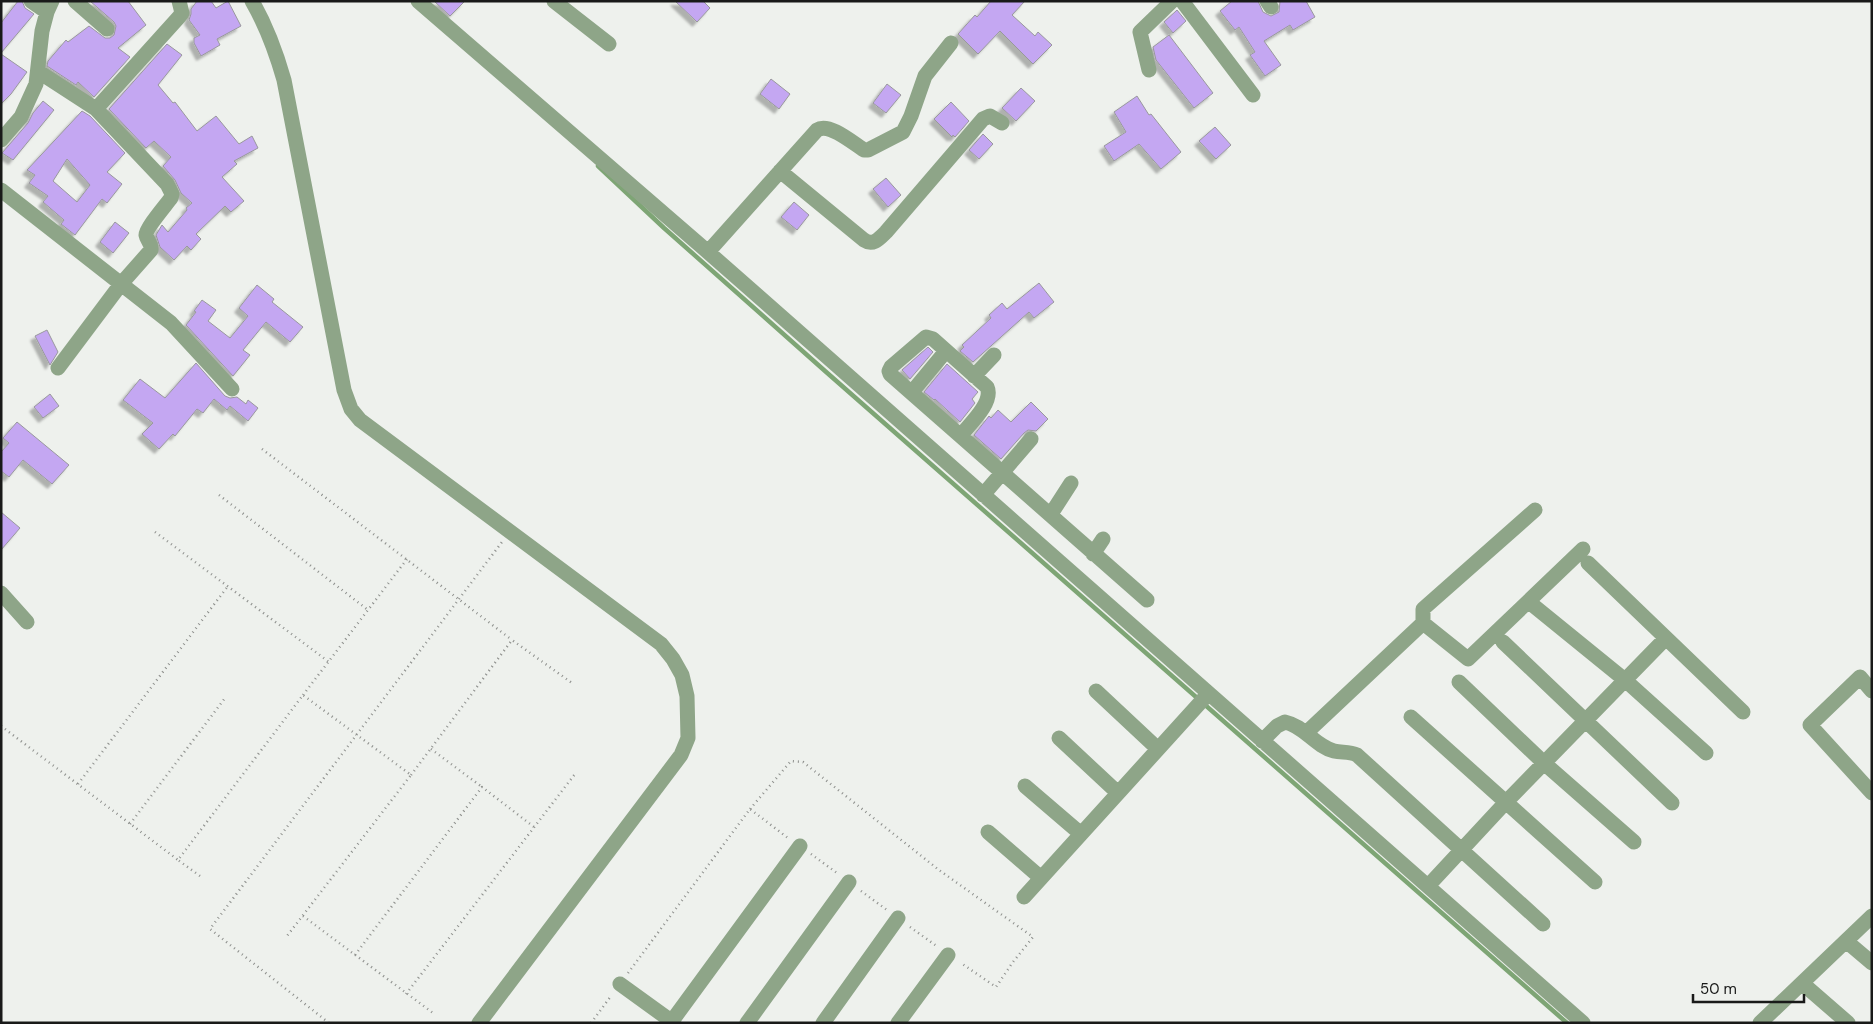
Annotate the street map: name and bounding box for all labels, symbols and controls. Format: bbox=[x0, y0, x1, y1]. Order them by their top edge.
scale bar bbox=[1693, 972, 1804, 1004]
text: 50 m bbox=[1700, 979, 1737, 999]

